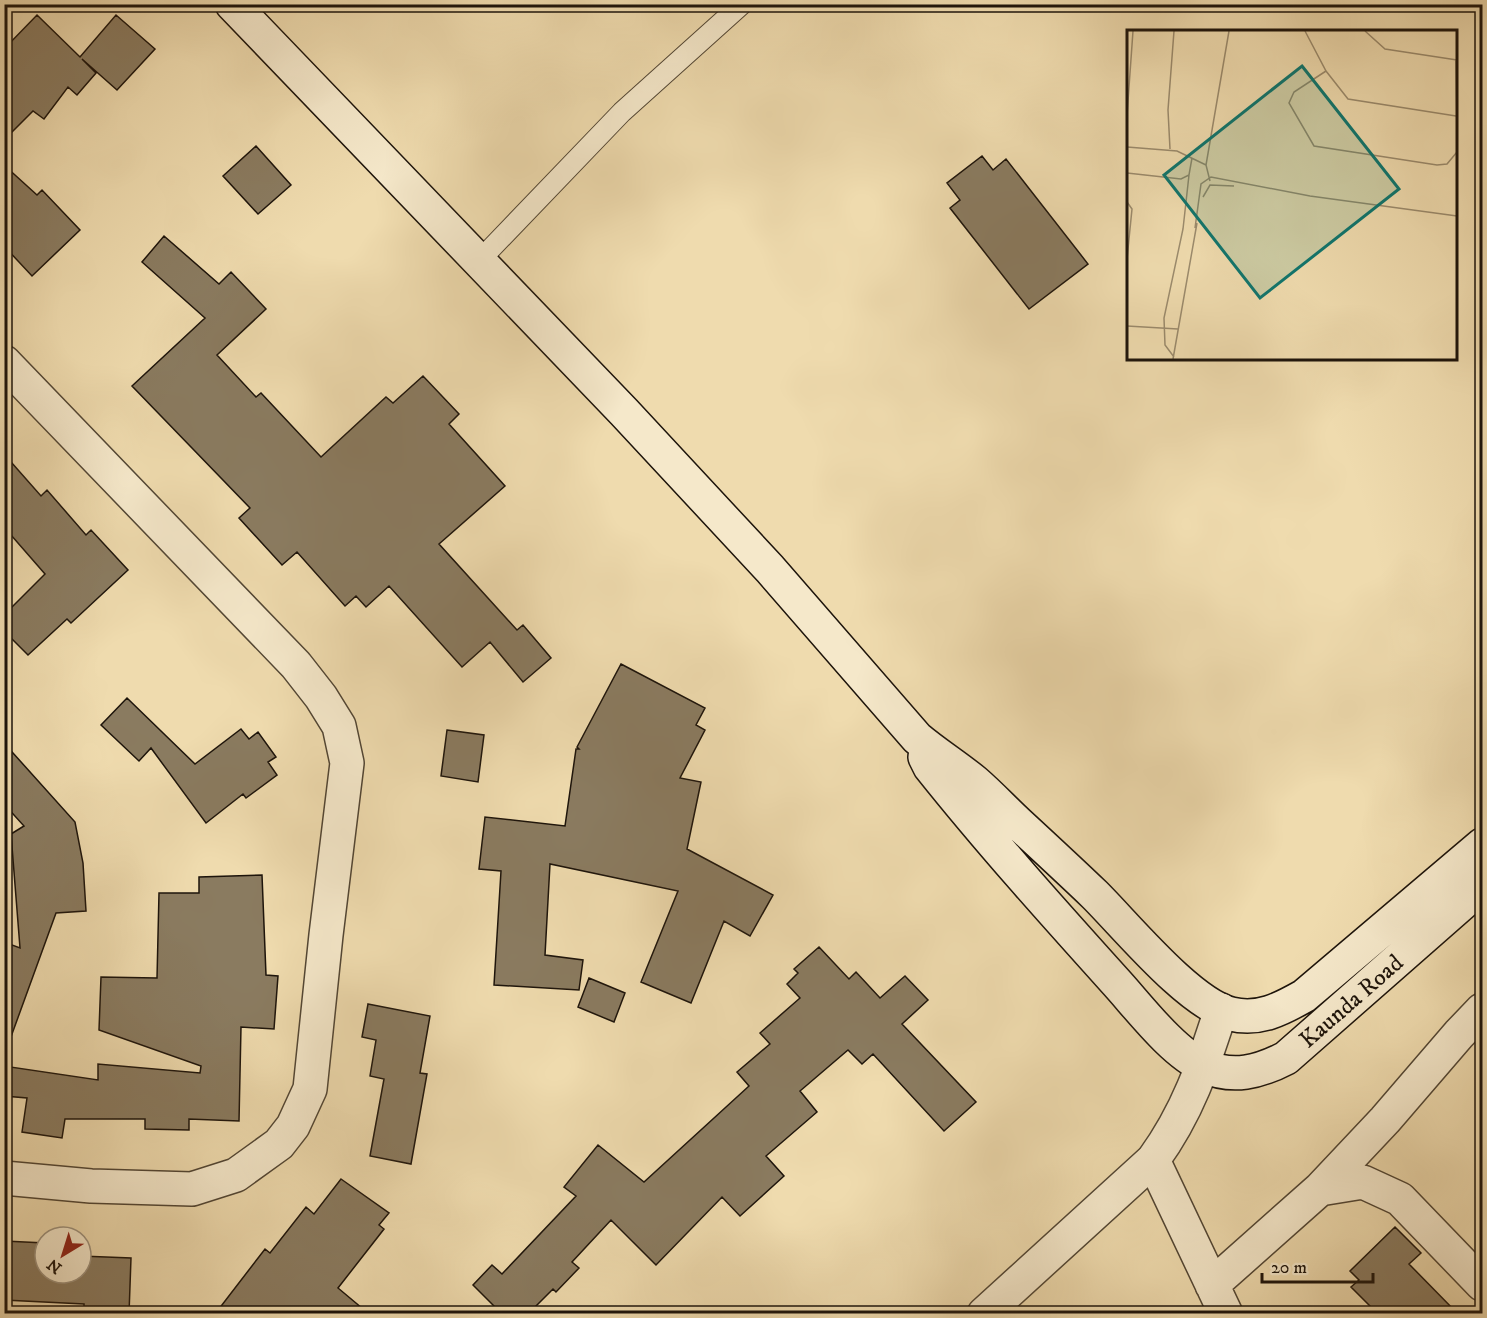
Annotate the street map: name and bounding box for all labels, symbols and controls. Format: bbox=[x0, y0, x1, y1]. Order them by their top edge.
inset map bbox=[1127, 30, 1457, 360]
street label: Kaunda Road bbox=[1293, 948, 1410, 1055]
north arrow bbox=[33, 1225, 93, 1285]
scale bar bbox=[1262, 1246, 1373, 1284]
text: N bbox=[43, 1254, 66, 1278]
text: 20 m bbox=[1271, 1257, 1307, 1279]

